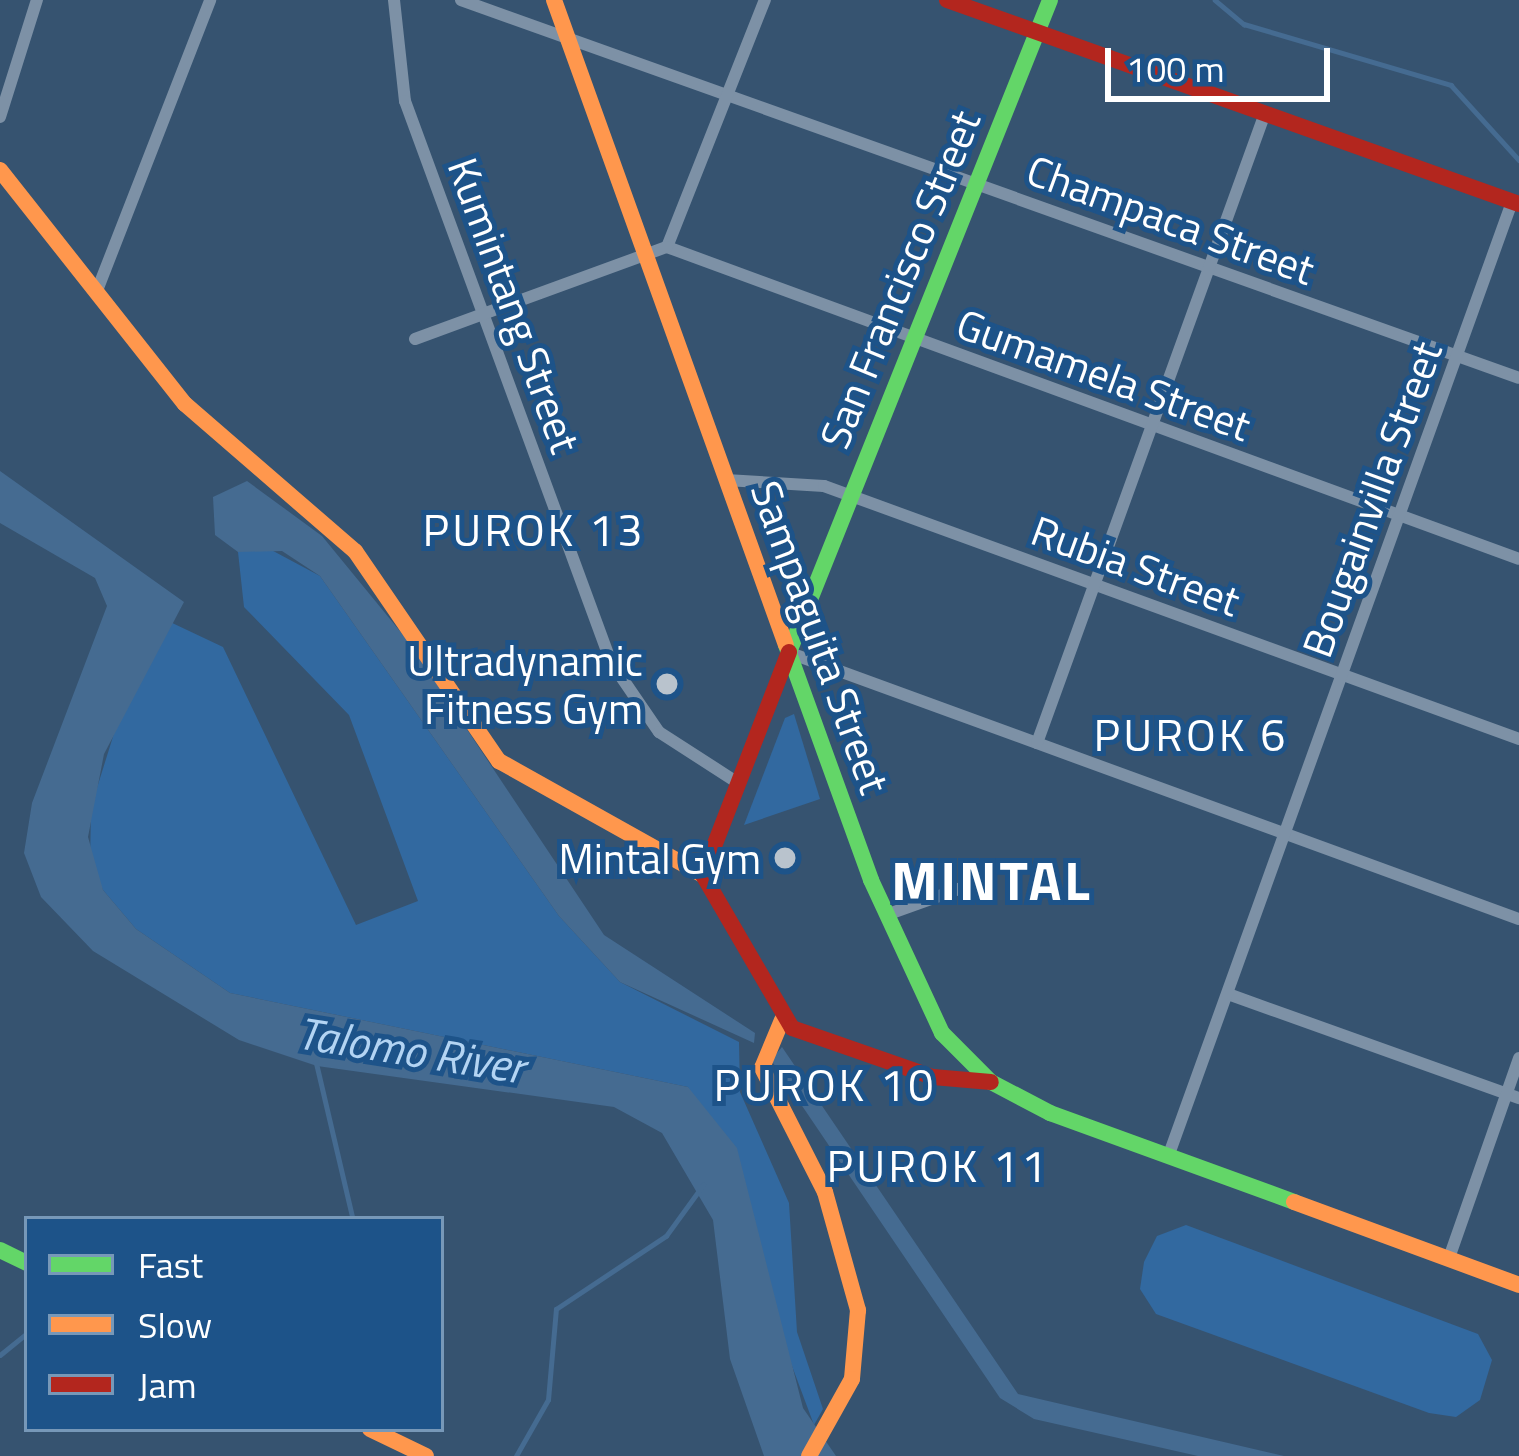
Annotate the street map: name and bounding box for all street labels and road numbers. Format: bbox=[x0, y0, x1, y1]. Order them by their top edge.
street label: San Francisco Street bbox=[808, 103, 990, 455]
street label: Champaca Street bbox=[1021, 144, 1321, 294]
street label: Kumintang Street bbox=[438, 151, 592, 459]
street label: Gumamela Street bbox=[950, 297, 1258, 451]
street label: Bougainvilla Street bbox=[1291, 334, 1451, 664]
street label: Sampaguita Street bbox=[741, 474, 901, 800]
street label: Rubia Street bbox=[1025, 504, 1247, 626]

